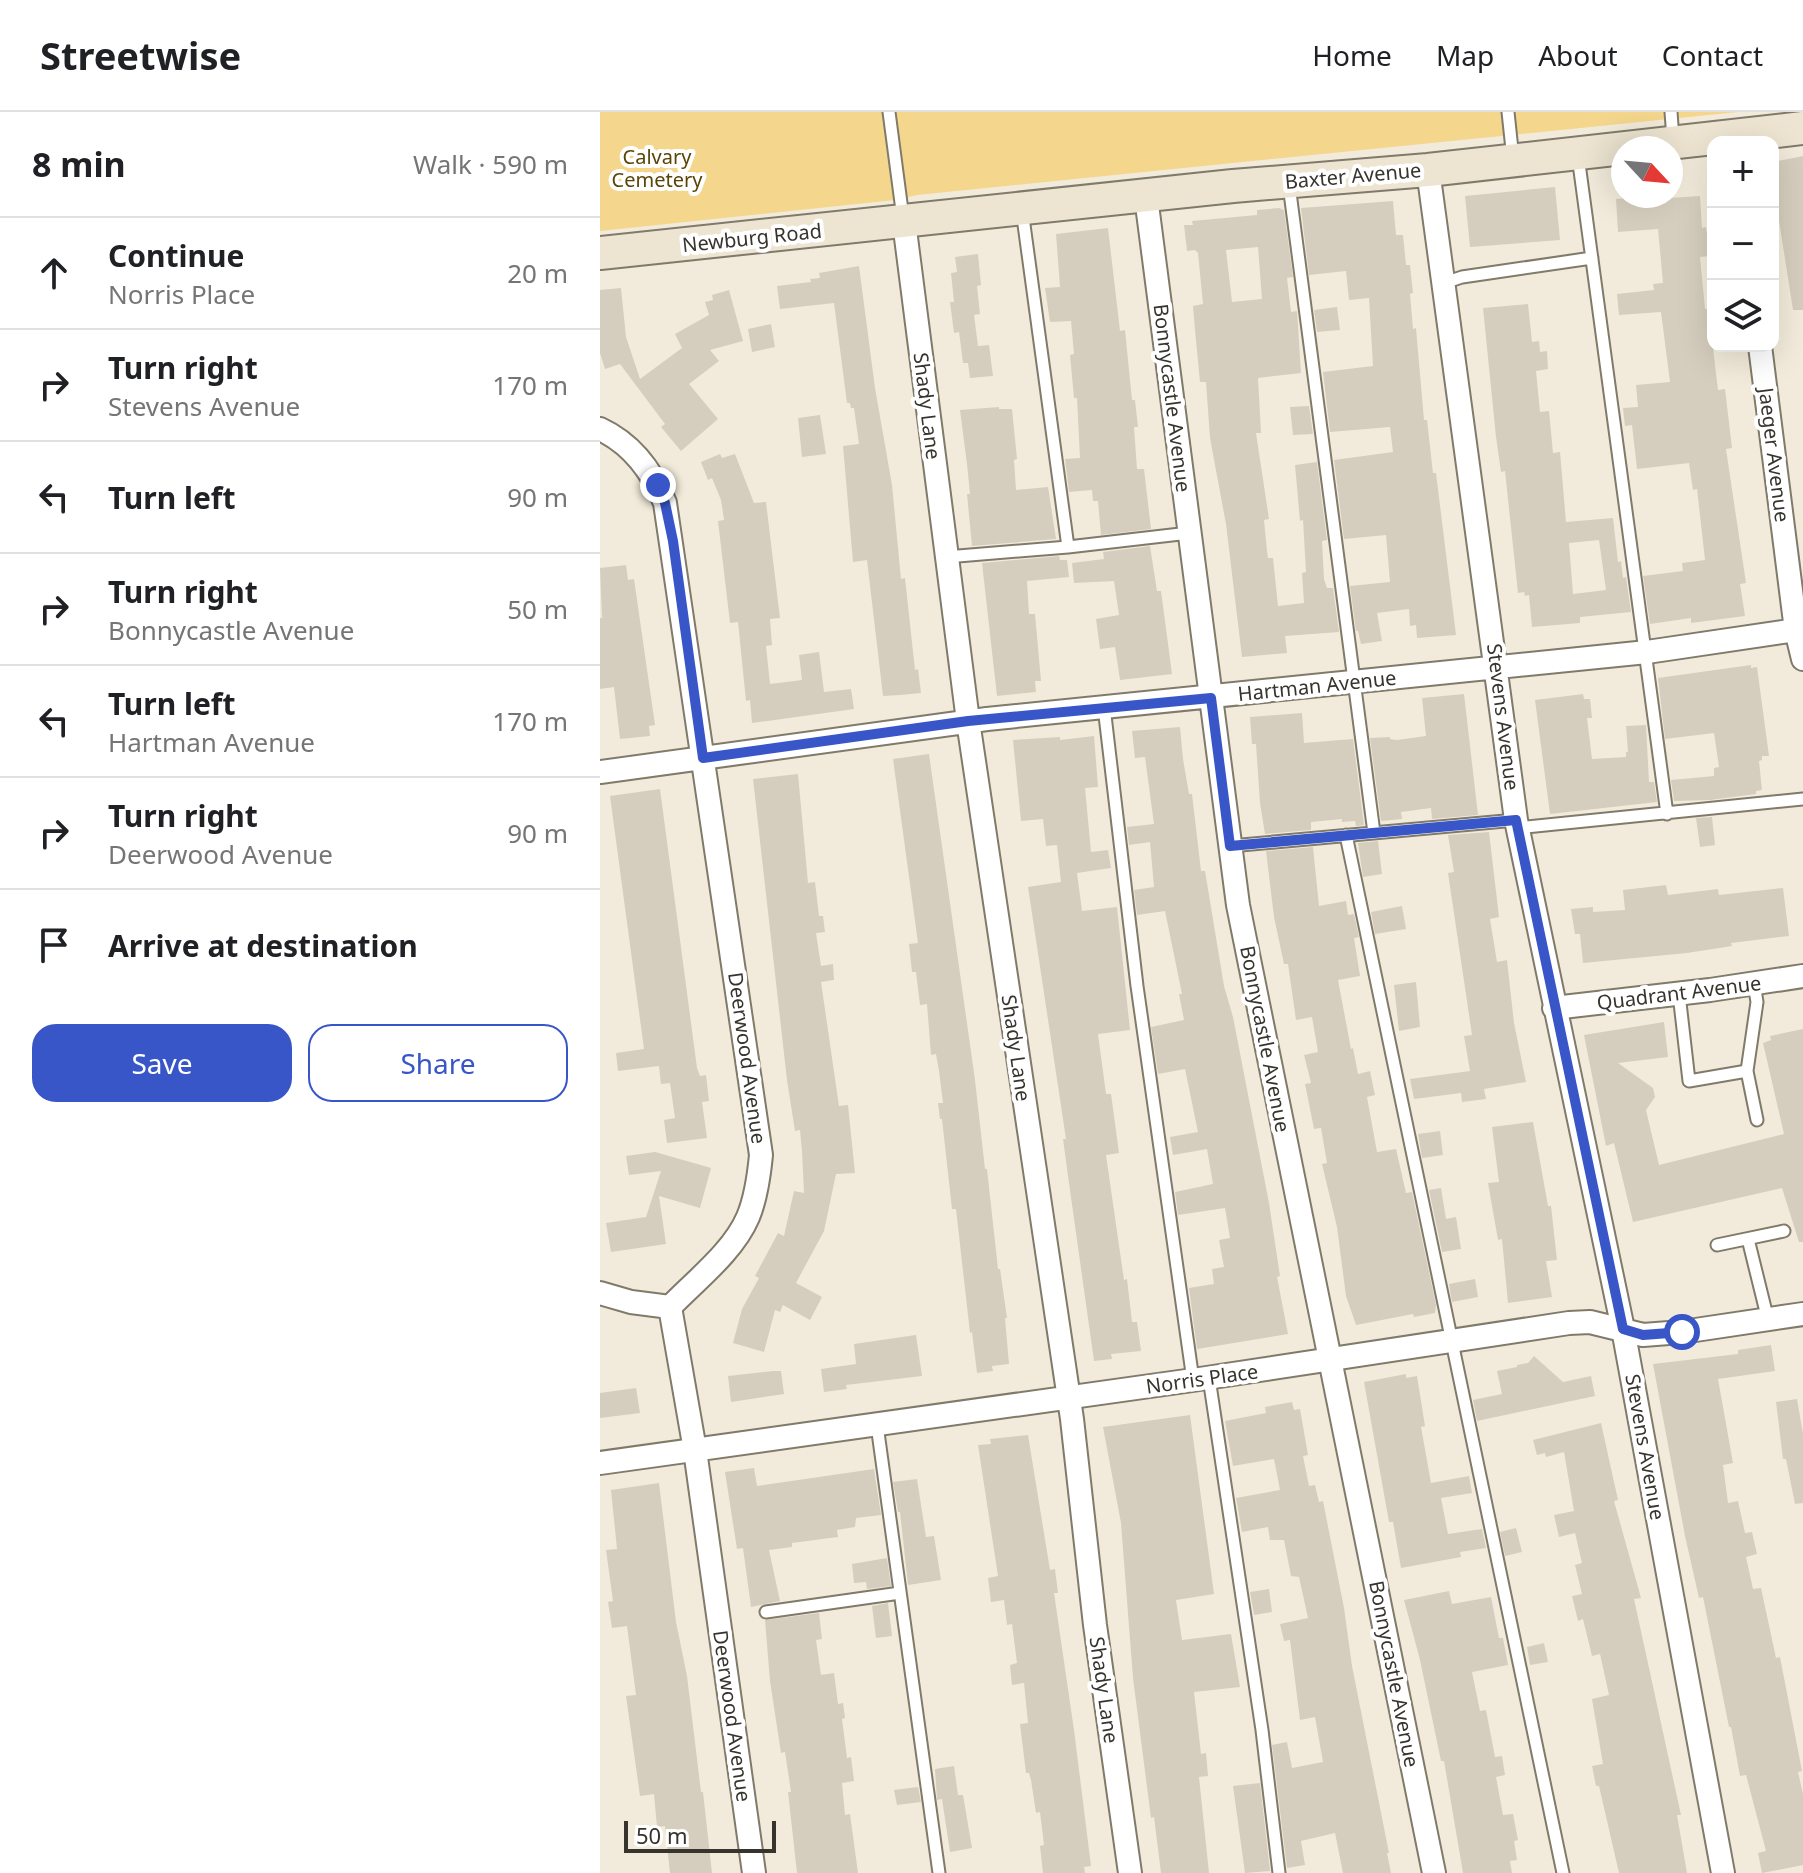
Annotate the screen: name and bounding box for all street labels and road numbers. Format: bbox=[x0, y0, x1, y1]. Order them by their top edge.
street label: Baxter Avenue bbox=[1284, 156, 1422, 195]
street label: Newburg Road bbox=[681, 217, 823, 258]
street label: Bonnycastle Avenue bbox=[1148, 302, 1197, 494]
street label: Shady Lane bbox=[908, 351, 947, 461]
street label: Jaeger Avenue bbox=[1753, 384, 1796, 524]
street label: Stevens Avenue bbox=[1481, 642, 1526, 792]
street label: Hartman Avenue bbox=[1236, 664, 1398, 707]
street label: Bonnycastle Avenue bbox=[1234, 943, 1297, 1134]
street label: Quadrant Avenue bbox=[1595, 969, 1763, 1016]
street label: Deerwood Avenue bbox=[722, 970, 773, 1145]
street label: Shady Lane bbox=[996, 993, 1037, 1103]
street label: Norris Place bbox=[1144, 1357, 1260, 1400]
street label: Stevens Avenue bbox=[1619, 1372, 1672, 1522]
street label: Bonnycastle Avenue bbox=[1363, 1578, 1426, 1769]
street label: Deerwood Avenue bbox=[707, 1628, 758, 1803]
street label: Shady Lane bbox=[1084, 1635, 1125, 1745]

